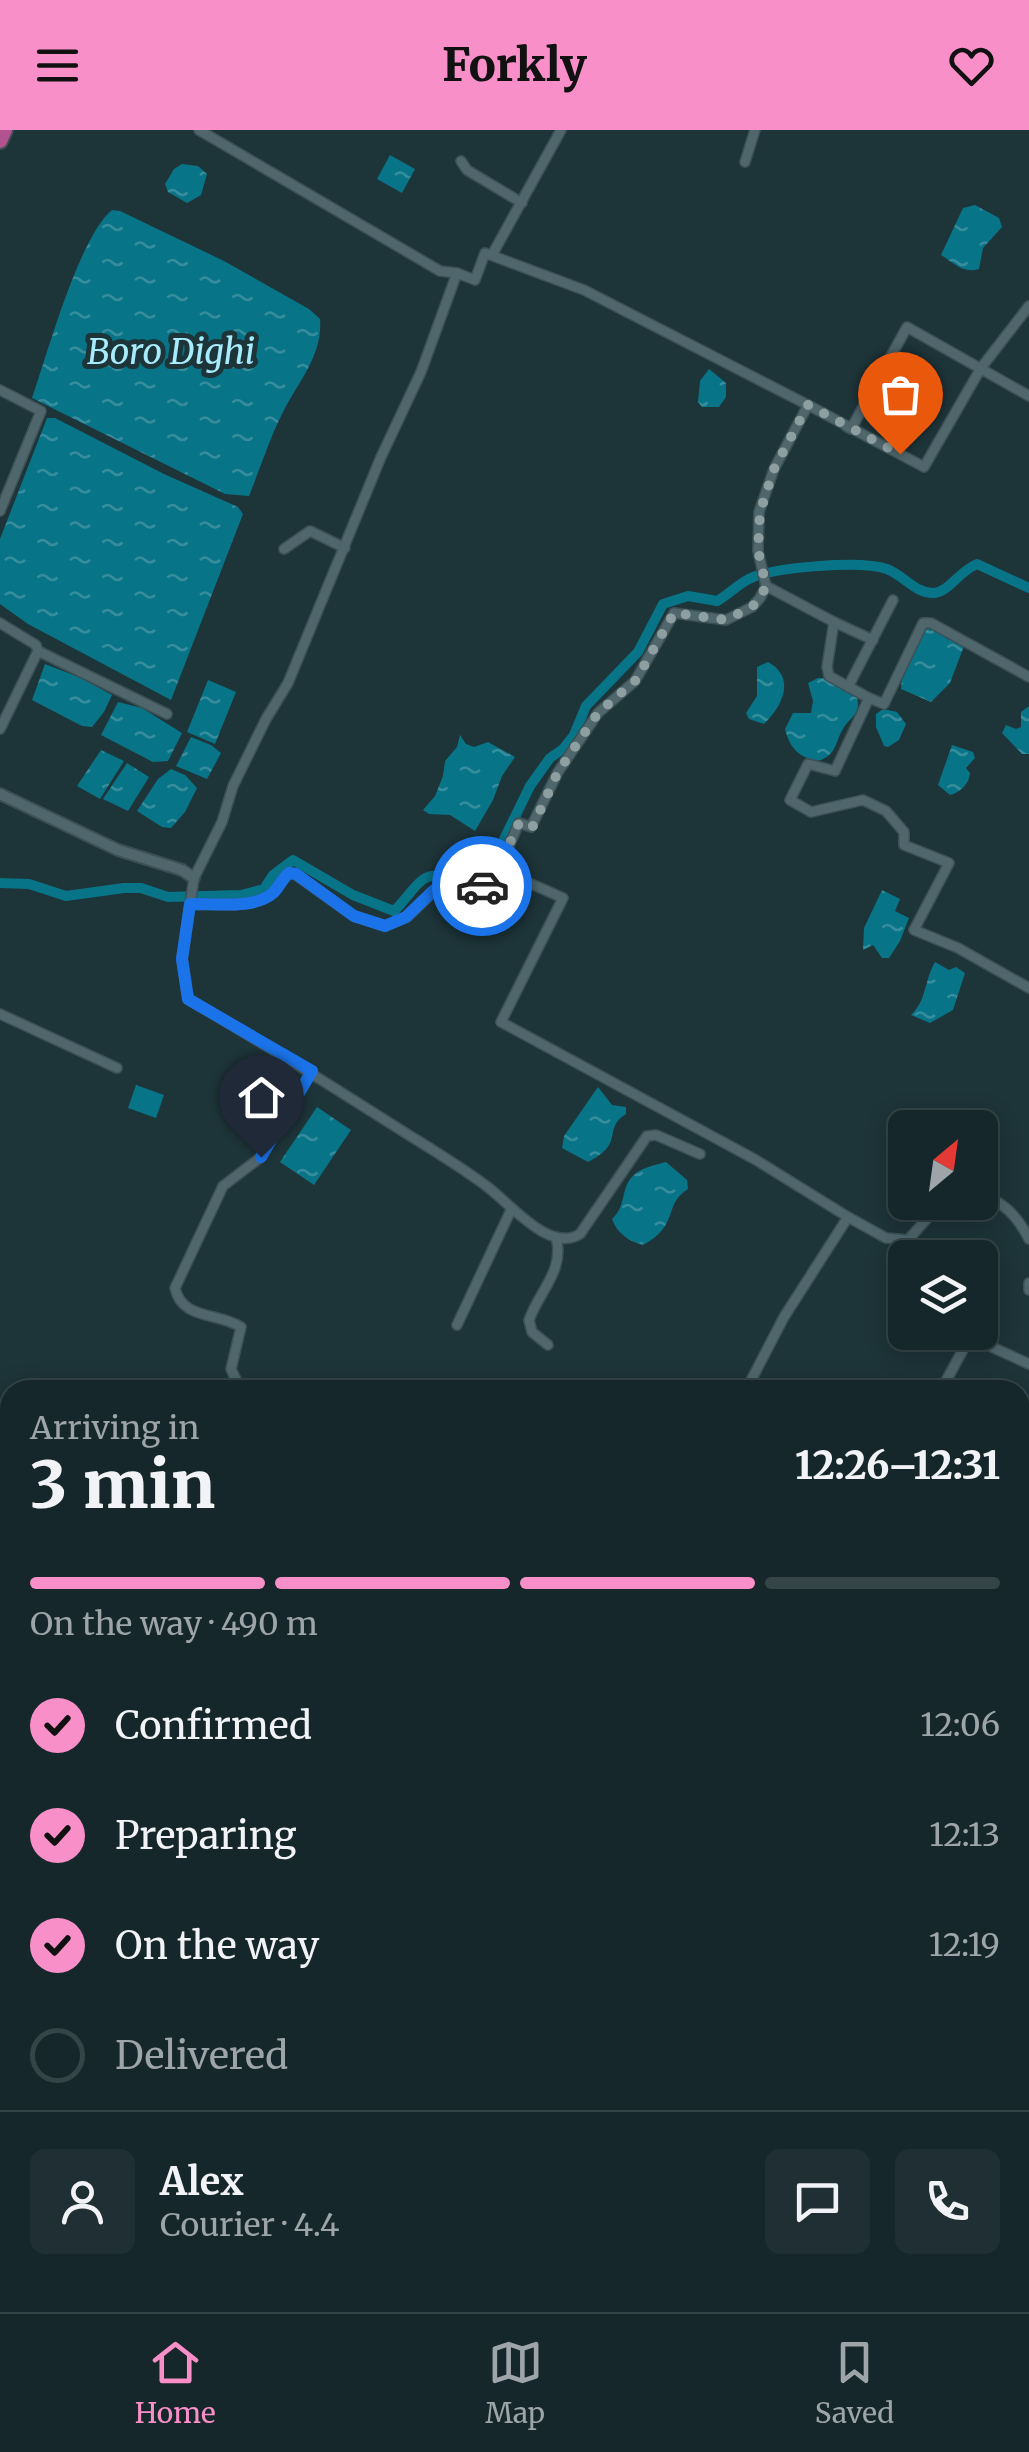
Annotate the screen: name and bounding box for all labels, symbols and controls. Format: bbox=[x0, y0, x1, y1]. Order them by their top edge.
text: Forkly bbox=[442, 37, 587, 93]
icon: menu bbox=[30, 38, 85, 93]
icon: heart bbox=[944, 38, 999, 93]
water label: Boro Dighi bbox=[87, 330, 255, 374]
pin bbox=[858, 352, 943, 455]
icon: bag bbox=[873, 367, 928, 422]
courier bbox=[432, 836, 532, 936]
icon: car bbox=[455, 859, 510, 914]
pin bbox=[219, 1055, 304, 1158]
icon: home bbox=[234, 1070, 289, 1125]
north arrow bbox=[888, 1110, 998, 1220]
map controls bbox=[888, 1110, 998, 1350]
button: layers bbox=[888, 1240, 998, 1350]
text: Arriving in bbox=[30, 1408, 199, 1448]
text: 12:26–12:31 bbox=[795, 1442, 1000, 1489]
text: 3 min bbox=[30, 1444, 215, 1526]
text: On the way · 490 m bbox=[30, 1604, 318, 1644]
icon: check bbox=[30, 1698, 85, 1753]
text: Confirmed bbox=[115, 1702, 312, 1749]
text: 12:06 bbox=[920, 1705, 1000, 1745]
icon: check bbox=[30, 1808, 85, 1863]
text: Preparing bbox=[115, 1812, 297, 1859]
text: 12:13 bbox=[929, 1815, 1000, 1855]
icon: check bbox=[30, 1918, 85, 1973]
text: On the way bbox=[115, 1922, 319, 1969]
text: 12:19 bbox=[929, 1925, 1000, 1965]
text: Delivered bbox=[115, 2032, 288, 2079]
button: person bbox=[30, 2149, 135, 2254]
button: chat bbox=[765, 2149, 870, 2254]
button: phone bbox=[895, 2149, 1000, 2254]
text: Alex bbox=[160, 2158, 244, 2205]
text: Courier · 4.4 bbox=[160, 2205, 340, 2245]
tab: Home bbox=[135, 2335, 216, 2431]
tab: Map bbox=[485, 2335, 545, 2431]
tab: Saved bbox=[815, 2335, 894, 2431]

